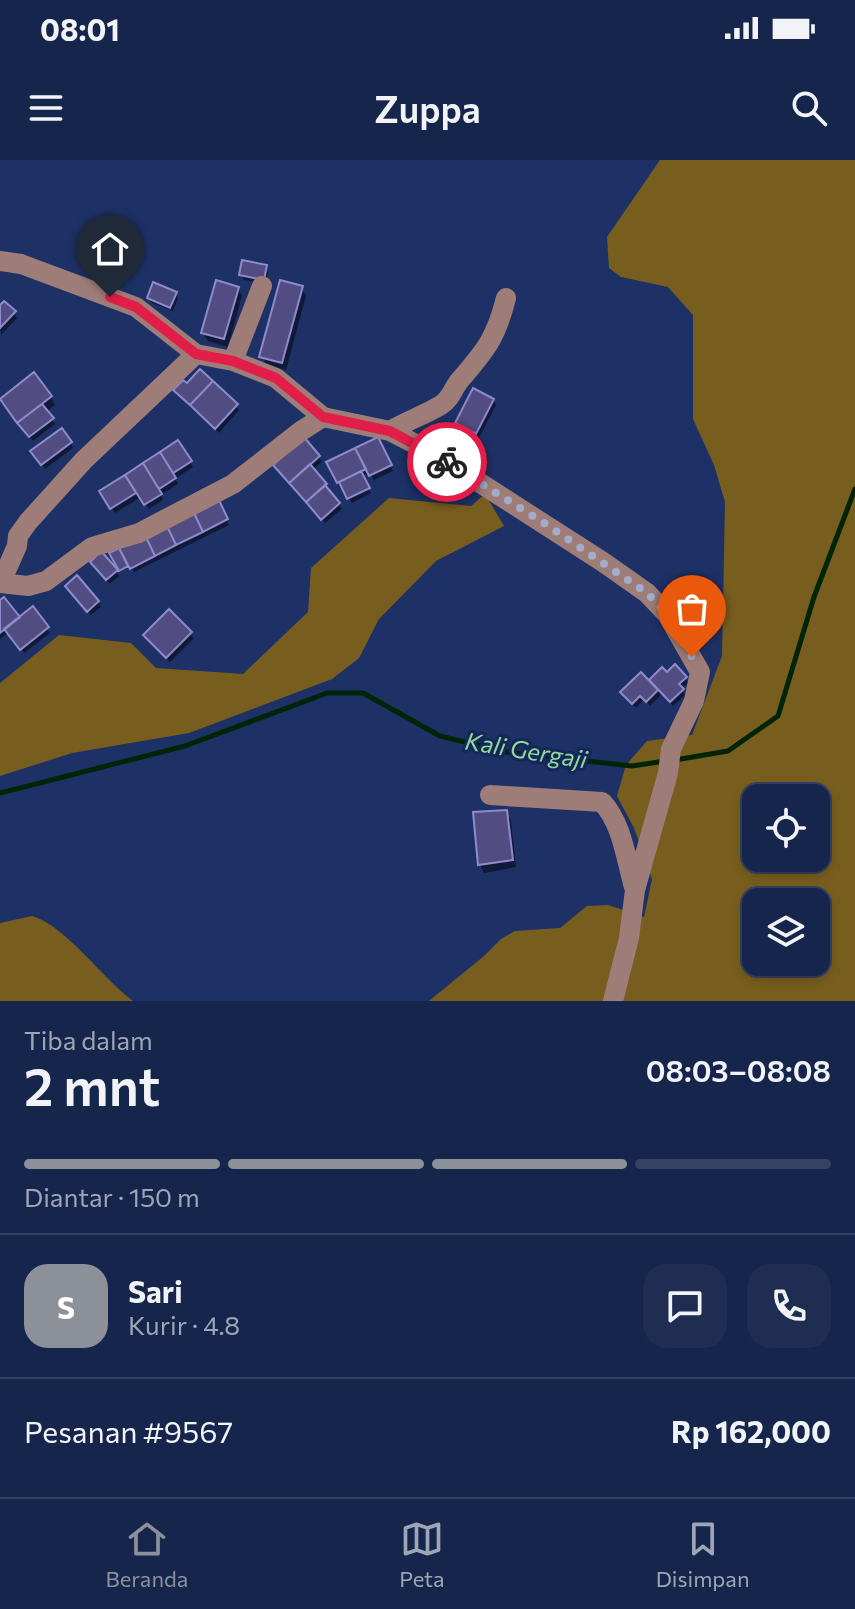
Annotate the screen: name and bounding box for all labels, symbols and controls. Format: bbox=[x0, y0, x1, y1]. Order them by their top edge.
text: 08:01 bbox=[40, 10, 120, 47]
icon: menu bbox=[24, 86, 68, 130]
text: Zuppa bbox=[374, 86, 481, 130]
icon: search bbox=[787, 86, 831, 130]
pin bbox=[76, 215, 144, 297]
icon: home bbox=[88, 227, 132, 271]
courier bbox=[407, 422, 487, 502]
icon: bike bbox=[425, 440, 469, 484]
pin bbox=[658, 575, 726, 657]
icon: bag bbox=[670, 587, 714, 631]
water label: Kali Gergaji bbox=[463, 726, 590, 774]
map controls bbox=[742, 784, 830, 976]
button: locate bbox=[742, 784, 830, 872]
button: layers bbox=[742, 888, 830, 976]
text: Tiba dalam bbox=[24, 1024, 153, 1055]
text: 08:03–08:08 bbox=[646, 1051, 831, 1088]
text: 2 mnt bbox=[24, 1053, 160, 1117]
text: Diantar · 150 m bbox=[24, 1181, 200, 1212]
button: chat bbox=[643, 1264, 727, 1348]
button: phone bbox=[747, 1264, 831, 1348]
text: Sari bbox=[128, 1272, 183, 1309]
text: S bbox=[57, 1288, 75, 1325]
text: Kurir · 4.8 bbox=[128, 1309, 240, 1340]
text: Pesanan #9567 bbox=[24, 1412, 233, 1449]
text: Rp 162,000 bbox=[671, 1412, 831, 1449]
tab: Beranda bbox=[106, 1517, 188, 1592]
tab: Peta bbox=[399, 1517, 445, 1592]
tab: Disimpan bbox=[656, 1517, 749, 1592]

